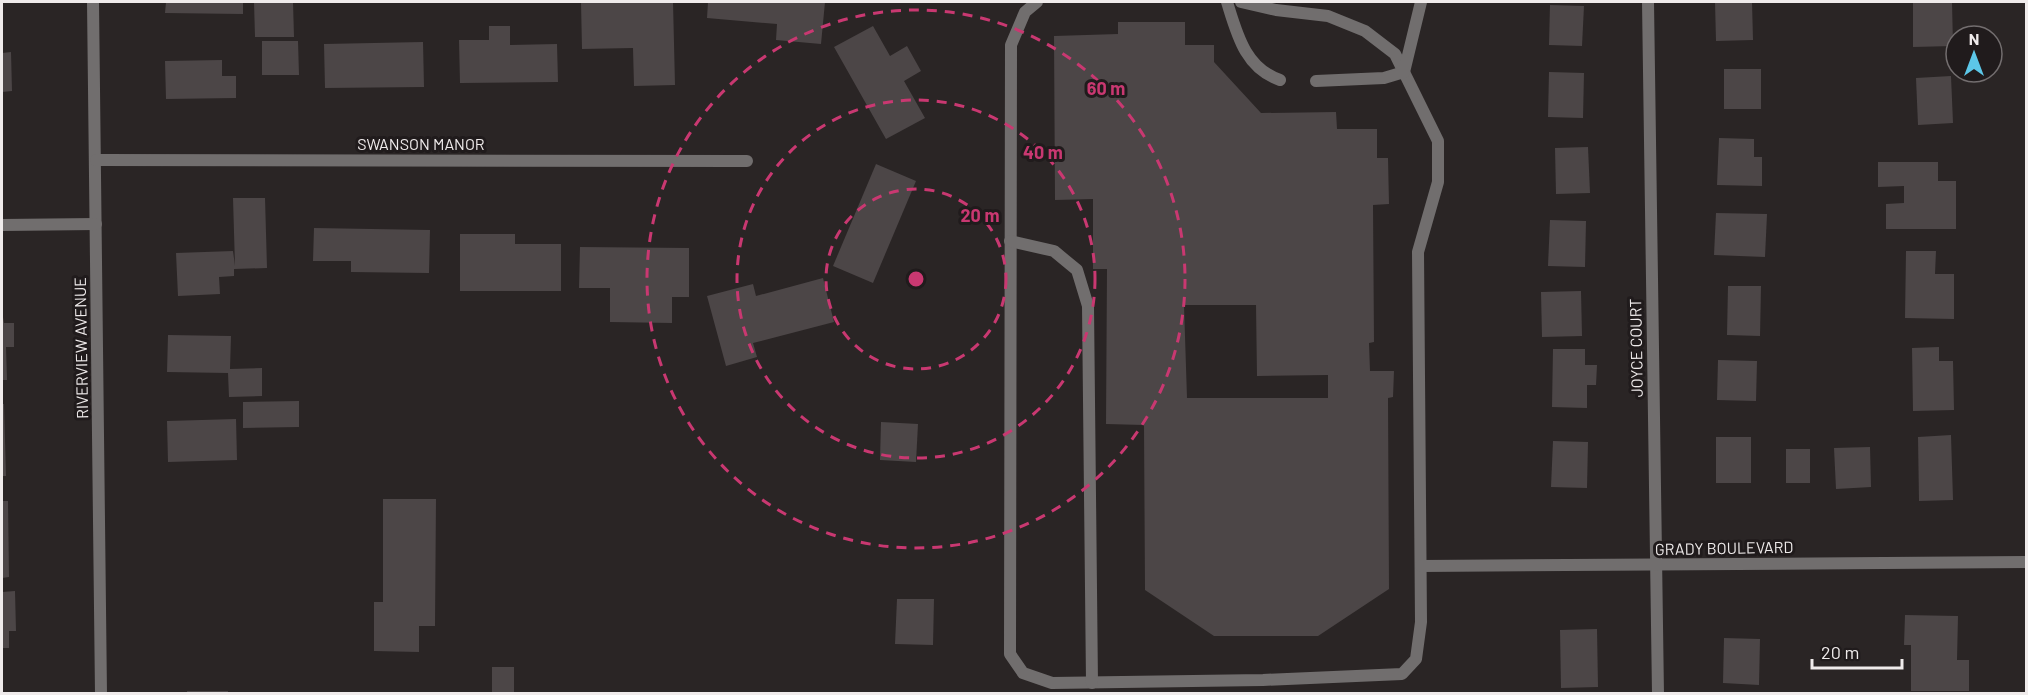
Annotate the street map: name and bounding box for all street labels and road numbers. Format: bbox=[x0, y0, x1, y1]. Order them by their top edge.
street label: SWANSON MANOR bbox=[357, 134, 485, 153]
street label: RIVERVIEW AVENUE bbox=[70, 277, 91, 419]
street label: JOYCE COURT bbox=[1625, 298, 1646, 398]
street label: GRADY BOULEVARD bbox=[1655, 537, 1793, 558]

